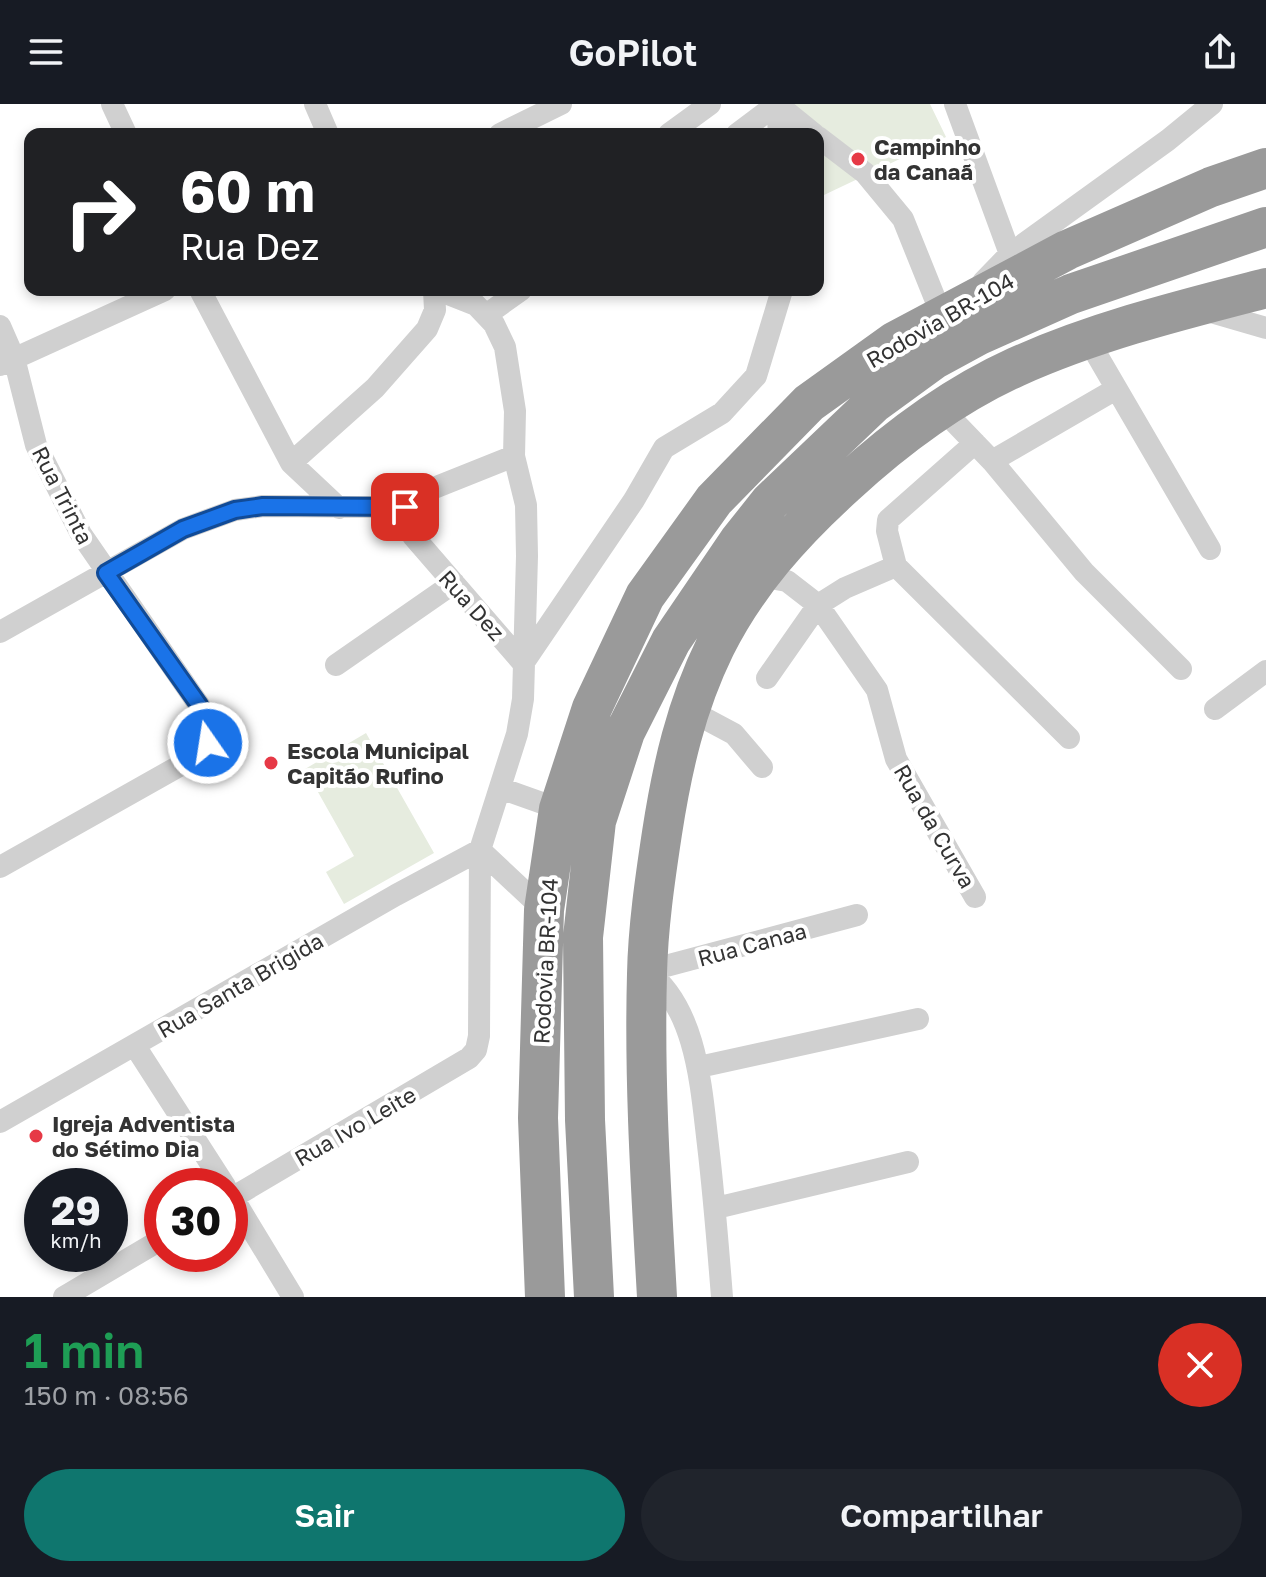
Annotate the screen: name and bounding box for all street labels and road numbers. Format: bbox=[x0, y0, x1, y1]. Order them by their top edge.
street label: Rodovia BR-104 bbox=[861, 267, 1019, 373]
street label: Rua Trinta bbox=[27, 441, 99, 549]
street label: Rua Dez bbox=[433, 564, 511, 646]
street label: Rua da Curva bbox=[889, 759, 981, 893]
street label: Rodovia BR-104 bbox=[527, 877, 563, 1045]
street label: Rua Canaa bbox=[695, 917, 809, 971]
street label: Rua Santa Brigida bbox=[152, 927, 328, 1043]
street label: Rua Ivo Leite bbox=[289, 1080, 421, 1172]

